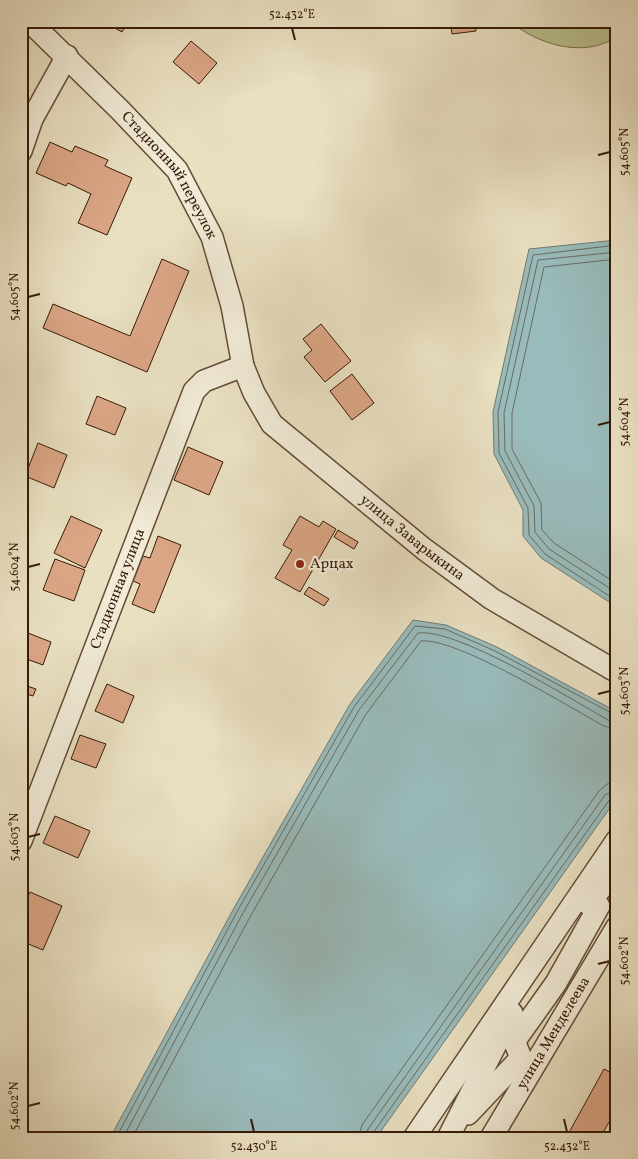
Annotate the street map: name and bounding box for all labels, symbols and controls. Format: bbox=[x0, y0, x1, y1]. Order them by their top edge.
text: 52.432°E bbox=[269, 7, 315, 23]
street label: Стадионный переулок bbox=[116, 107, 222, 243]
text: 54.605°N bbox=[617, 128, 633, 176]
text: 54.605°N bbox=[7, 273, 23, 321]
text: 54.604°N bbox=[617, 397, 633, 446]
street label: улица Заварыкина bbox=[355, 490, 469, 586]
street label: Стадионная улица bbox=[85, 526, 151, 652]
text: 54.604°N bbox=[7, 542, 23, 591]
place label: Арцах bbox=[310, 554, 354, 575]
marker: Арцах bbox=[294, 558, 306, 570]
text: 54.603°N bbox=[617, 667, 633, 715]
text: 54.603°N bbox=[7, 813, 23, 861]
text: 54.602°N bbox=[617, 937, 633, 985]
street label: улица Менделеева bbox=[512, 973, 595, 1094]
text: 54.602°N bbox=[7, 1082, 23, 1130]
text: 52.430°E bbox=[231, 1139, 277, 1155]
text: 52.432°E bbox=[544, 1139, 590, 1155]

